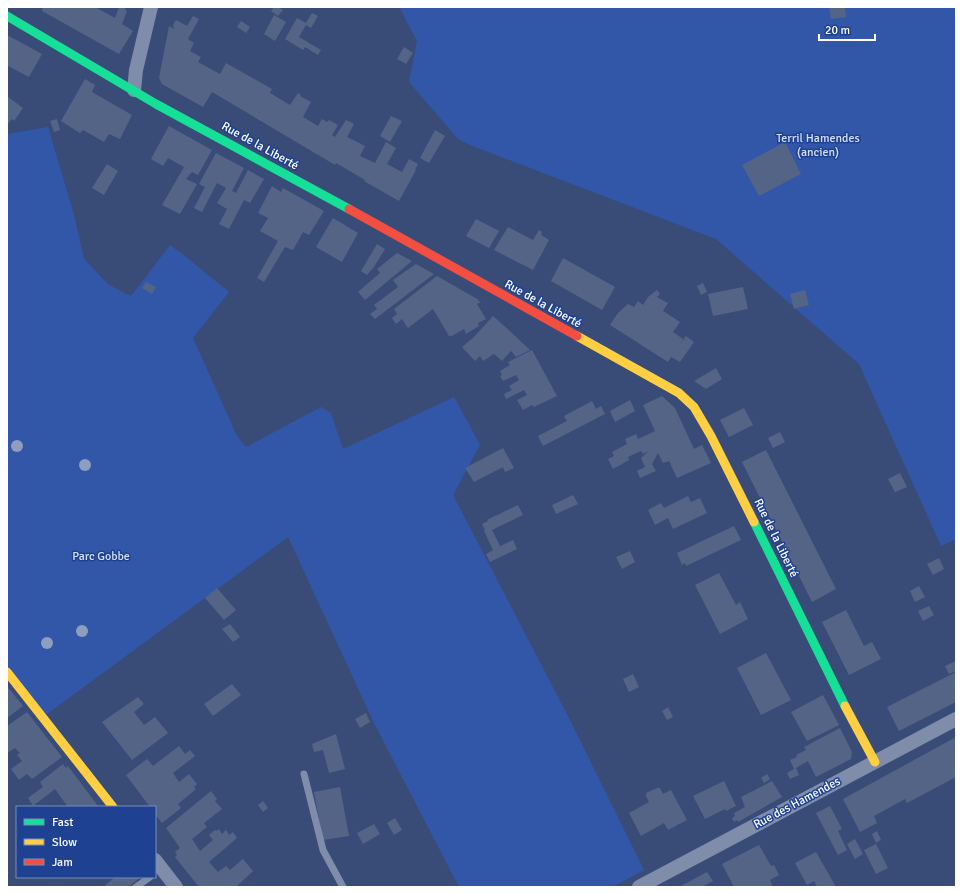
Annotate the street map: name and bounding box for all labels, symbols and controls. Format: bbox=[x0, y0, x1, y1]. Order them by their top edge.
scale bar bbox=[819, 16, 875, 42]
text: 20 m bbox=[825, 23, 850, 38]
street label: Rue de la Liberté bbox=[219, 119, 301, 173]
park label: Terril Hamendes (ancien) bbox=[776, 131, 860, 160]
street label: Rue de la Liberté bbox=[502, 277, 584, 331]
street label: Rue de la Liberté bbox=[750, 496, 802, 580]
park label: Parc Gobbe bbox=[72, 549, 130, 564]
street label: Rue des Hamendes bbox=[751, 774, 843, 832]
legend bbox=[16, 806, 156, 878]
text: Fast bbox=[52, 815, 73, 830]
text: Slow bbox=[52, 835, 77, 850]
text: Jam bbox=[52, 855, 73, 870]

